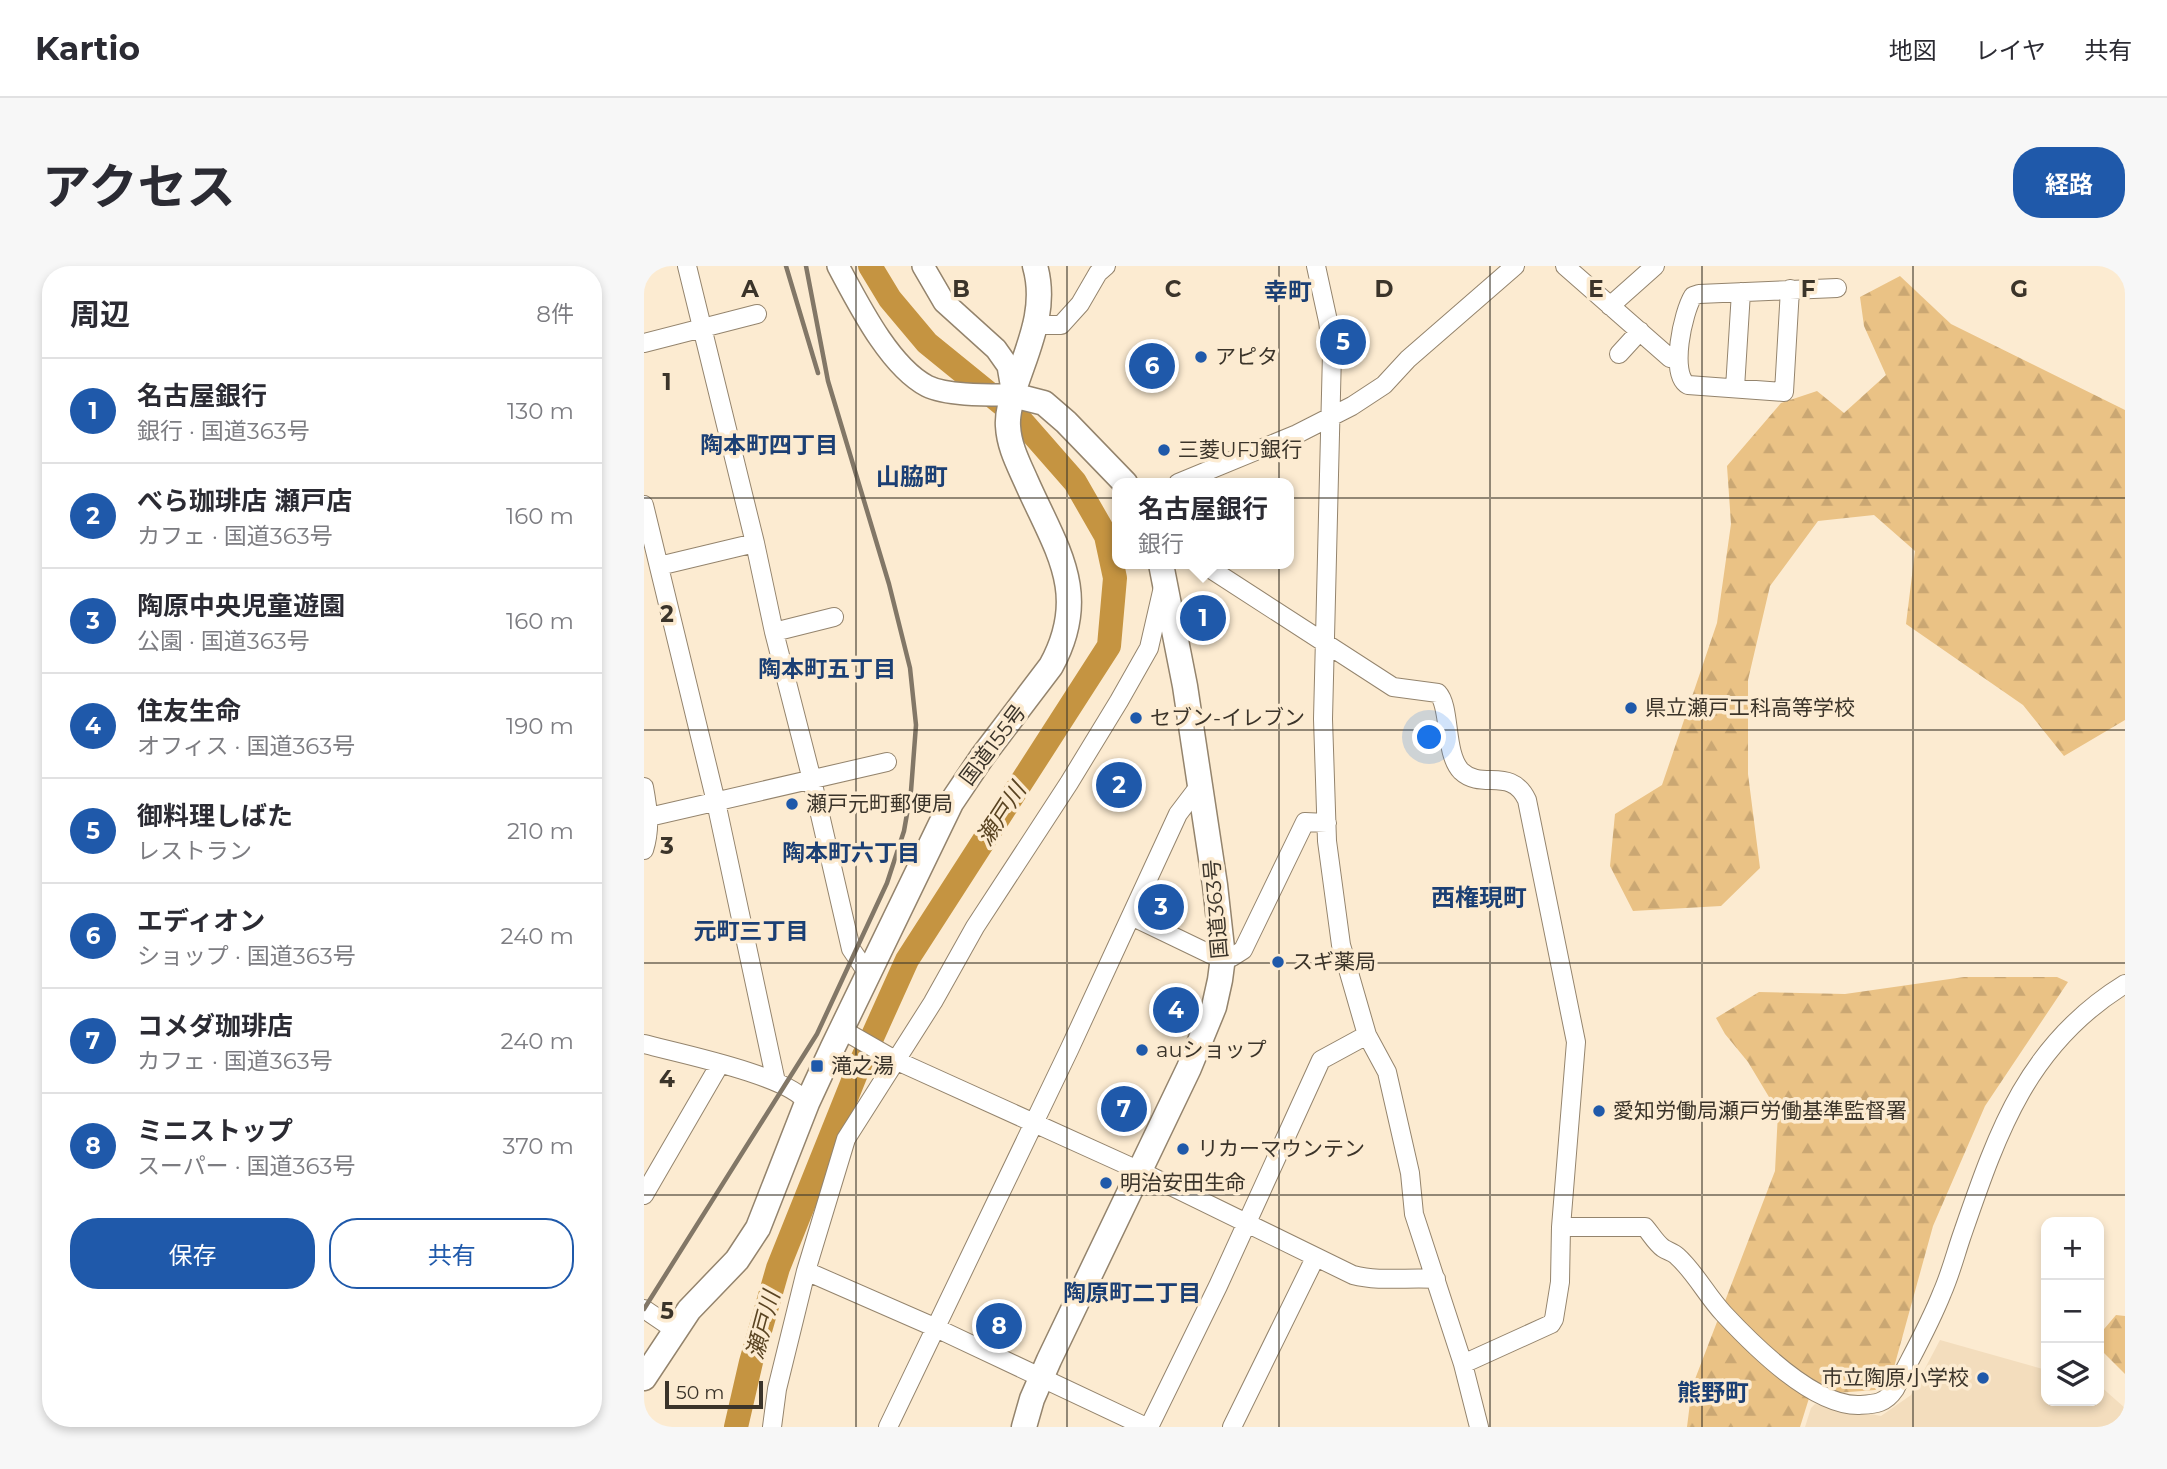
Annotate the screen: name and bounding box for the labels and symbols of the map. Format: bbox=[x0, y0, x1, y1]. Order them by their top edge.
text: A bbox=[740, 275, 759, 303]
text: B bbox=[952, 275, 970, 303]
text: C bbox=[1165, 275, 1182, 303]
text: D bbox=[1375, 275, 1394, 303]
text: E bbox=[1588, 275, 1604, 303]
text: F bbox=[1801, 275, 1816, 303]
text: G bbox=[2010, 275, 2028, 303]
district label: 幸町 bbox=[1264, 277, 1312, 306]
pin: 5 bbox=[1320, 316, 1366, 368]
pin: 6 bbox=[1129, 340, 1175, 392]
place label: アピタ bbox=[1215, 344, 1278, 369]
marker: アピタ bbox=[1193, 349, 1209, 365]
text: 1 bbox=[662, 368, 672, 396]
district label: 陶本町四丁目 bbox=[700, 431, 838, 459]
place label: 三菱UFJ銀行 bbox=[1178, 437, 1302, 462]
marker: 三菱UFJ銀行 bbox=[1156, 442, 1172, 458]
district label: 山脇町 bbox=[876, 462, 948, 491]
pin: 1 bbox=[1180, 592, 1226, 644]
text: 2 bbox=[660, 600, 674, 628]
district label: 陶本町五丁目 bbox=[758, 655, 896, 683]
place label: 県立瀬戸工科高等学校 bbox=[1645, 695, 1855, 720]
street label: 国道155号 bbox=[954, 700, 1031, 790]
marker: 県立瀬戸工科高等学校 bbox=[1623, 700, 1639, 716]
place label: セブン-イレブン bbox=[1150, 705, 1305, 730]
marker: セブン-イレブン bbox=[1128, 710, 1144, 726]
your location bbox=[1412, 720, 1446, 754]
pin: 2 bbox=[1096, 759, 1142, 811]
water label: 瀬戸川 bbox=[970, 775, 1033, 851]
place label: 瀬戸元町郵便局 bbox=[806, 791, 953, 816]
marker: 瀬戸元町郵便局 bbox=[784, 796, 800, 812]
text: 3 bbox=[659, 832, 674, 860]
district label: 陶本町六丁目 bbox=[782, 839, 920, 867]
street label: 国道363号 bbox=[1199, 858, 1232, 960]
pin: 3 bbox=[1138, 881, 1184, 933]
district label: 西権現町 bbox=[1431, 883, 1527, 912]
district label: 元町三丁目 bbox=[694, 917, 809, 945]
place label: スギ薬局 bbox=[1292, 949, 1376, 974]
marker: スギ薬局 bbox=[1270, 954, 1286, 970]
pin: 4 bbox=[1153, 984, 1199, 1036]
place label: auショップ bbox=[1156, 1037, 1267, 1062]
marker: auショップ bbox=[1134, 1042, 1150, 1058]
place label: 滝之湯 bbox=[831, 1053, 894, 1078]
marker: 滝之湯 bbox=[809, 1058, 825, 1074]
text: 4 bbox=[659, 1065, 675, 1093]
pin: 7 bbox=[1101, 1083, 1147, 1135]
place label: 愛知労働局瀬戸労働基準監督署 bbox=[1613, 1098, 1907, 1123]
marker: 愛知労働局瀬戸労働基準監督署 bbox=[1591, 1103, 1607, 1119]
place label: リカーマウンテン bbox=[1197, 1136, 1365, 1161]
marker: リカーマウンテン bbox=[1175, 1141, 1191, 1157]
place label: 明治安田生命 bbox=[1120, 1170, 1246, 1195]
marker: 明治安田生命 bbox=[1098, 1175, 1114, 1191]
district label: 陶原町二丁目 bbox=[1063, 1279, 1201, 1307]
water label: 瀬戸川 bbox=[741, 1285, 786, 1362]
text: 5 bbox=[660, 1297, 674, 1325]
pin: 8 bbox=[976, 1300, 1022, 1352]
place label: 市立陶原小学校 bbox=[1822, 1365, 1969, 1390]
marker: 市立陶原小学校 bbox=[1975, 1370, 1991, 1386]
scale bar bbox=[665, 1378, 763, 1410]
district label: 熊野町 bbox=[1677, 1378, 1749, 1407]

